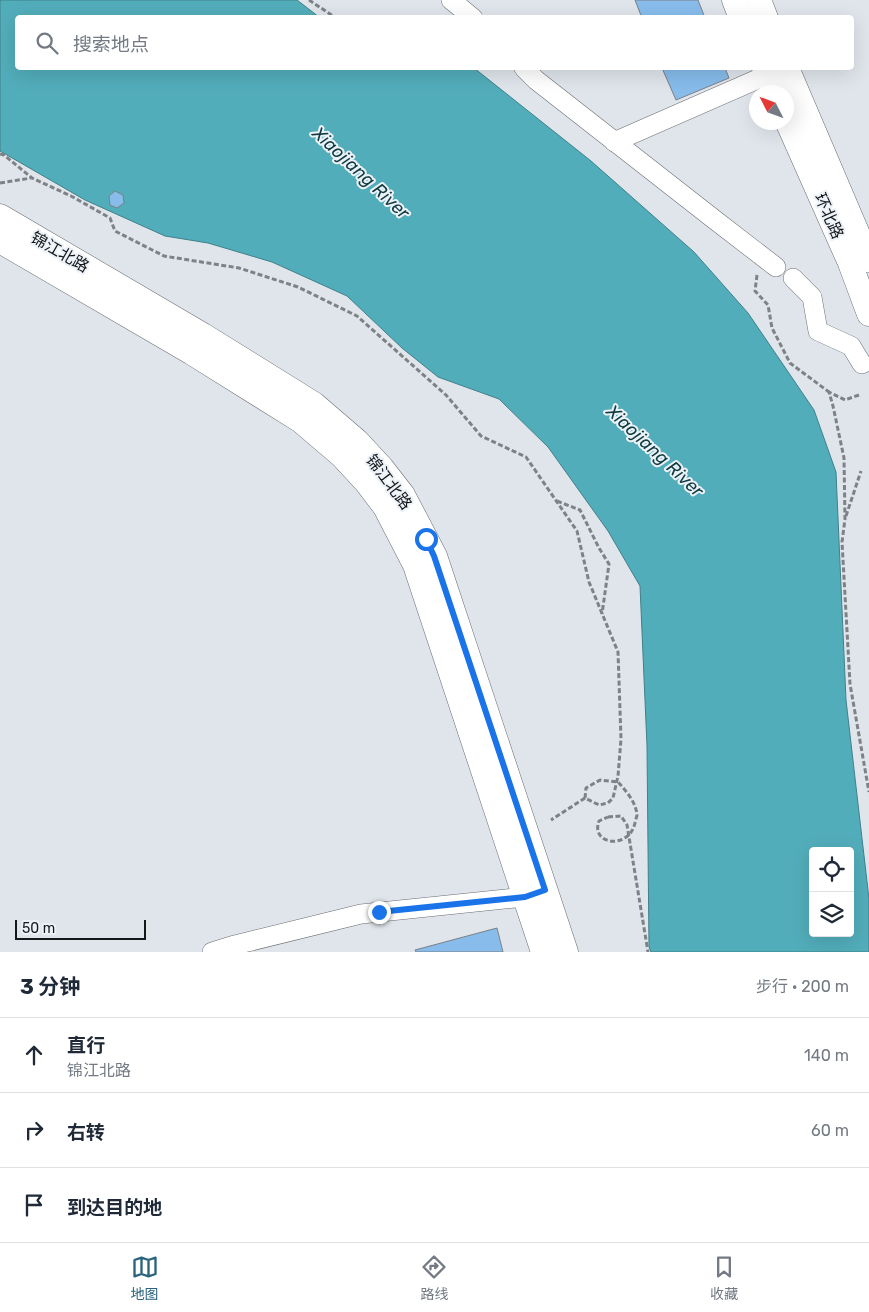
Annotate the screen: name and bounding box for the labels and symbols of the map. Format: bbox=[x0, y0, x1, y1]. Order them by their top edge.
north arrow bbox=[749, 85, 794, 130]
water label: Xiaojiang River bbox=[307, 122, 415, 224]
street label: 环北路 bbox=[811, 190, 847, 242]
street label: 锦江北路 bbox=[28, 228, 92, 276]
water label: Xiaojiang River bbox=[601, 400, 709, 502]
street label: 锦江北路 bbox=[362, 451, 416, 513]
route start bbox=[415, 528, 438, 551]
route end bbox=[368, 901, 391, 924]
scale bar bbox=[15, 917, 146, 940]

